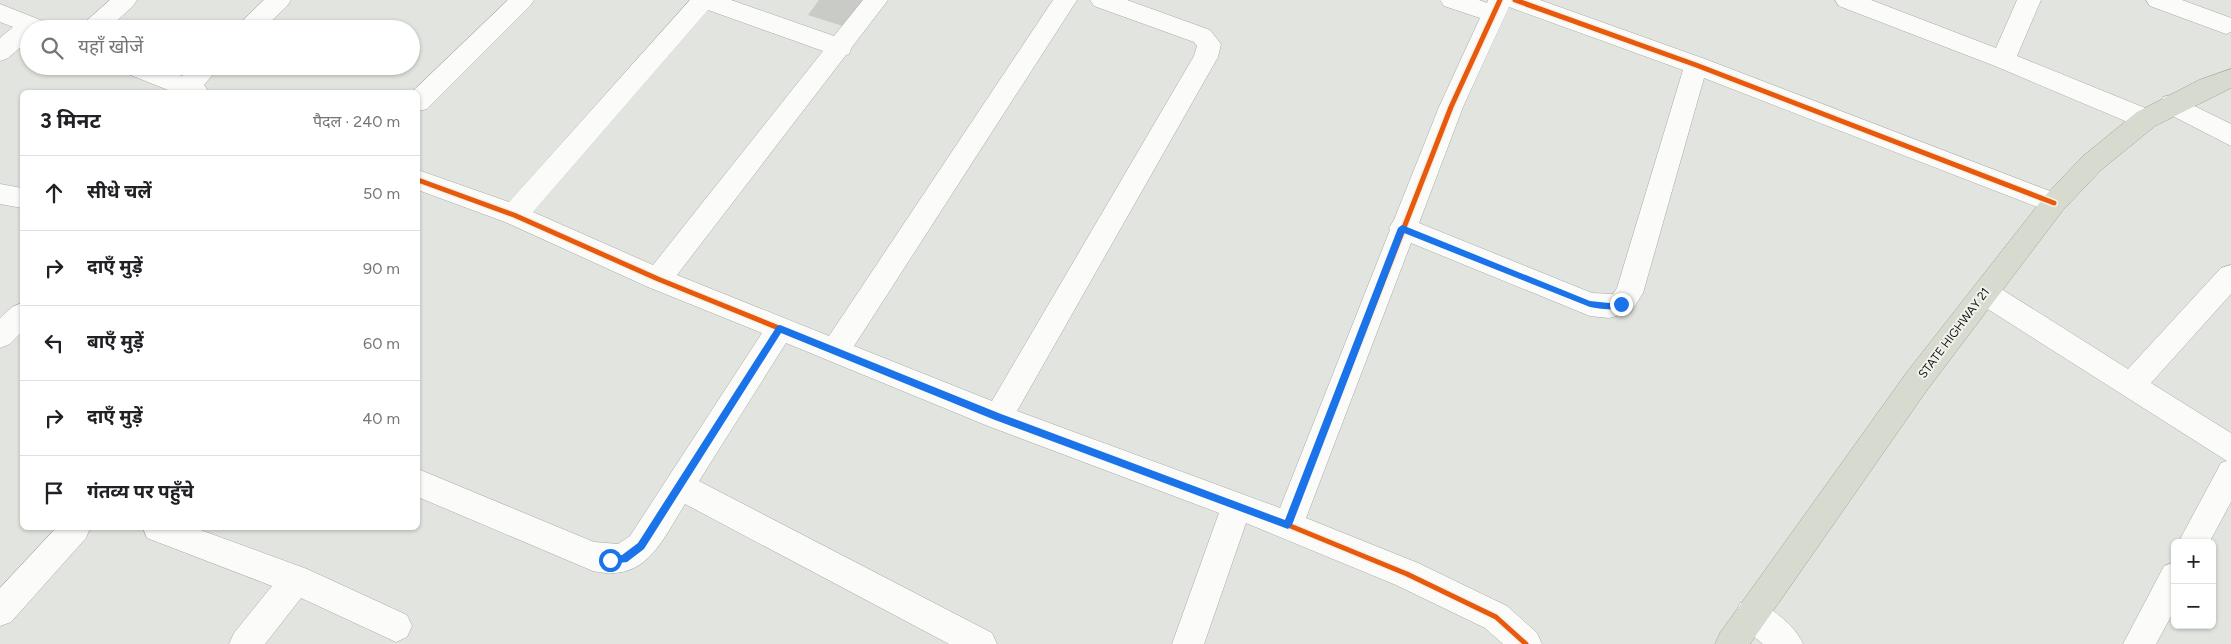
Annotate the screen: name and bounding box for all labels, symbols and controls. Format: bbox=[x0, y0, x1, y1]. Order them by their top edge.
search box bbox=[20, 20, 420, 75]
icon: search bbox=[38, 34, 66, 62]
text: यहाँ खोजें bbox=[78, 35, 143, 58]
text: 3 मिनट bbox=[40, 108, 101, 133]
text: पैदल · 240 m bbox=[313, 112, 400, 131]
icon: ahead bbox=[40, 179, 68, 207]
text: सीधे चलें bbox=[87, 180, 151, 203]
text: 50 m bbox=[363, 184, 400, 203]
icon: right bbox=[40, 254, 68, 282]
text: दाएँ मुड़ें bbox=[87, 255, 143, 278]
text: 90 m bbox=[363, 259, 400, 278]
street label: STATE HIGHWAY 21 bbox=[1916, 285, 1992, 381]
route end bbox=[1610, 293, 1633, 316]
icon: left bbox=[40, 329, 68, 357]
text: बाएँ मुड़ें bbox=[87, 330, 144, 353]
text: 60 m bbox=[363, 334, 400, 353]
icon: right bbox=[40, 404, 68, 432]
text: दाएँ मुड़ें bbox=[87, 405, 143, 428]
text: 40 m bbox=[362, 409, 400, 428]
icon: arrive bbox=[40, 479, 68, 507]
text: गंतव्य पर पहुँचे bbox=[87, 480, 194, 503]
map controls bbox=[2171, 539, 2216, 629]
button: + bbox=[2171, 539, 2216, 584]
route start bbox=[599, 549, 622, 572]
button: − bbox=[2171, 584, 2216, 629]

